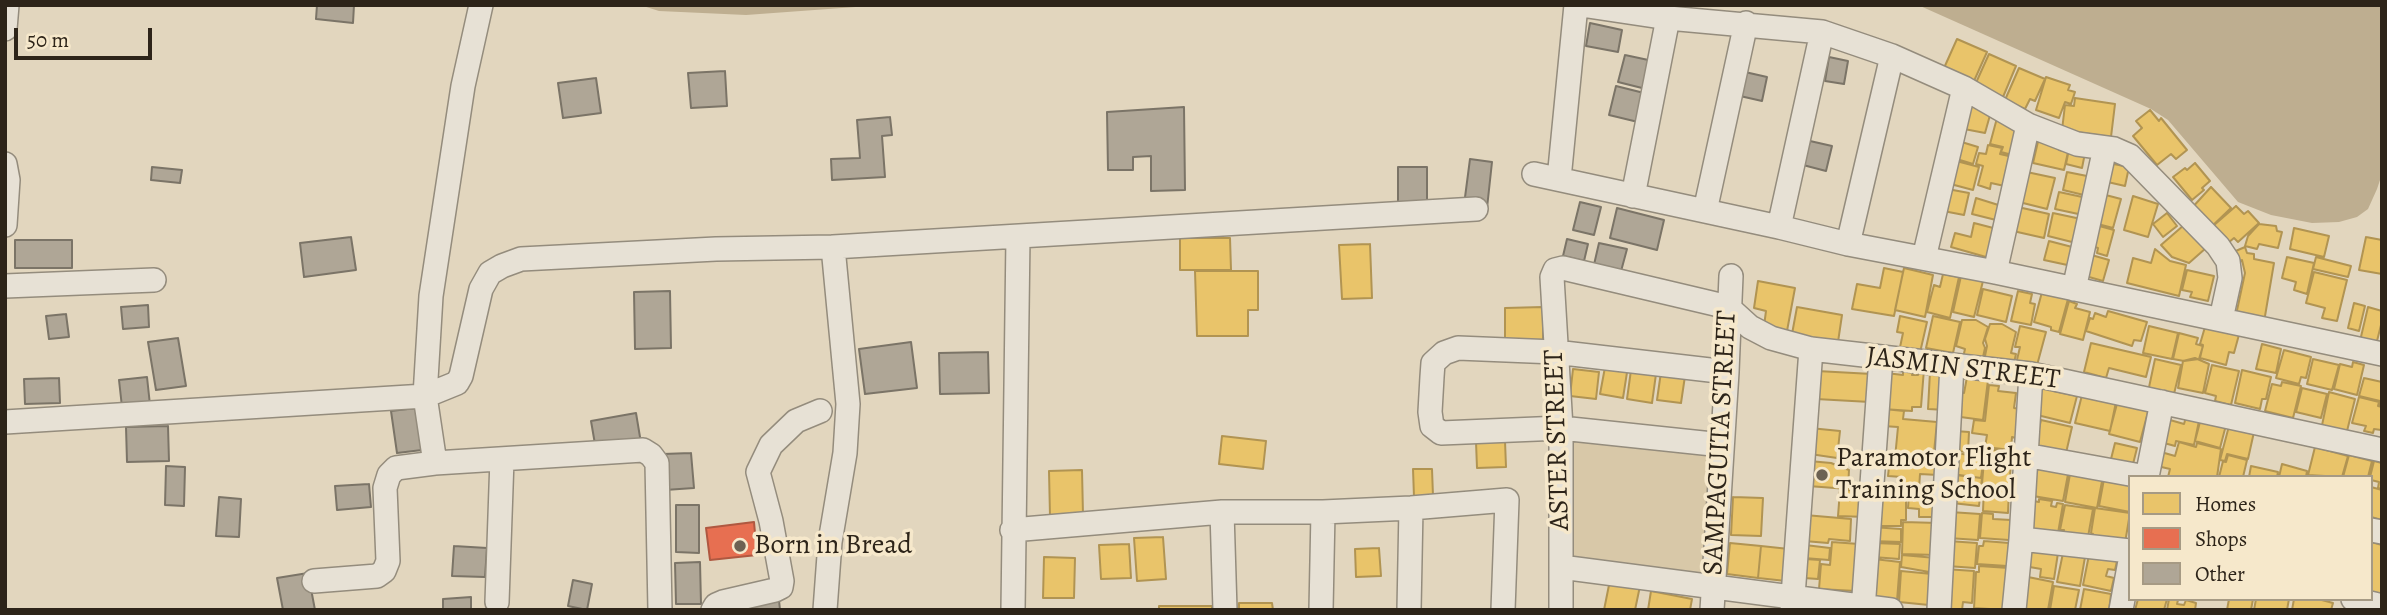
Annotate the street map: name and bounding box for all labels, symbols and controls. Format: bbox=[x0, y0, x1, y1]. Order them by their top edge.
scale bar bbox=[18, 14, 156, 58]
text: 50 m bbox=[27, 26, 69, 54]
street label: SAMPAGUITA STREET bbox=[1697, 310, 1745, 576]
street label: JASMIN STREET bbox=[1864, 340, 2062, 398]
street label: ASTER STREET bbox=[1538, 349, 1578, 531]
place label: Paramotor Flight Training School bbox=[1836, 442, 2031, 508]
marker: Paramotor Flight Training School bbox=[1814, 467, 1830, 483]
legend bbox=[2128, 475, 2373, 601]
text: Homes bbox=[2195, 490, 2256, 518]
text: Shops bbox=[2195, 525, 2247, 553]
place label: Born in Bread bbox=[754, 529, 912, 563]
marker: Born in Bread bbox=[732, 538, 748, 554]
text: Other bbox=[2195, 560, 2245, 588]

